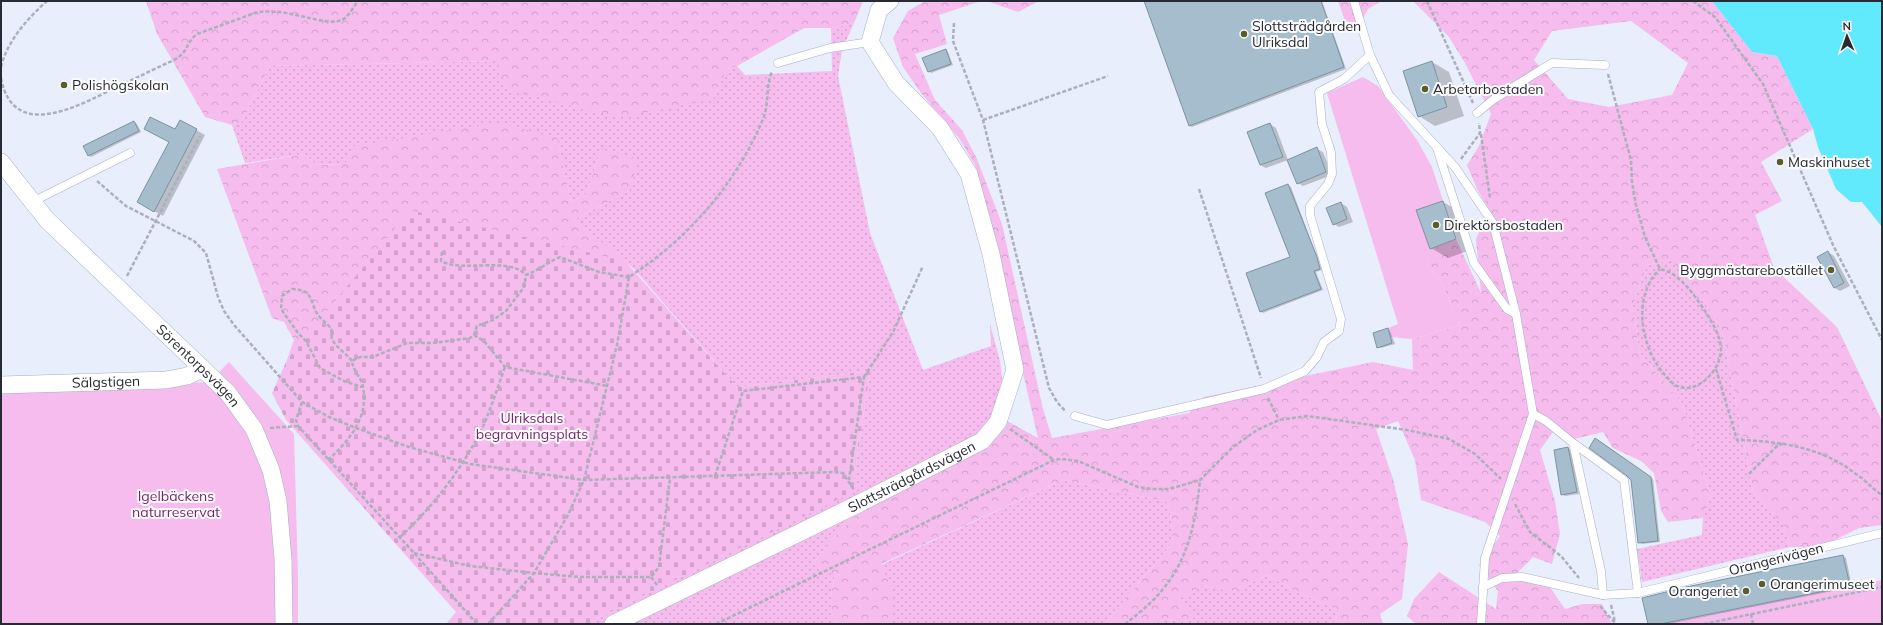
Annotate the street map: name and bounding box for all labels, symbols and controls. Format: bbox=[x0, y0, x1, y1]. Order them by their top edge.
north arrow bbox=[1827, 16, 1867, 56]
place label: Slottsträdgården Ulriksdal bbox=[1252, 17, 1361, 51]
text: N bbox=[1842, 19, 1851, 33]
marker: Slottsträdgården Ulriksdal bbox=[1239, 29, 1249, 39]
place label: Polishögskolan bbox=[72, 76, 169, 94]
marker: Polishögskolan bbox=[59, 80, 69, 90]
place label: Arbetarbostaden bbox=[1433, 80, 1544, 98]
marker: Arbetarbostaden bbox=[1420, 84, 1430, 94]
place label: Maskinhuset bbox=[1788, 153, 1870, 171]
marker: Maskinhuset bbox=[1775, 157, 1785, 167]
place label: Direktörsbostaden bbox=[1444, 216, 1563, 234]
marker: Direktörsbostaden bbox=[1431, 220, 1441, 230]
place label: Byggmästarebostället bbox=[1680, 261, 1823, 279]
marker: Byggmästarebostället bbox=[1826, 265, 1836, 275]
street label: Sörentorpsvägen bbox=[152, 320, 244, 410]
street label: Sälgstigen bbox=[72, 372, 140, 392]
park label: Ulriksdals begravningsplats bbox=[476, 409, 588, 443]
street label: Slottsträdgårdsvägen bbox=[845, 437, 978, 517]
park label: Igelbäckens naturreservat bbox=[132, 487, 220, 521]
street label: Orangerivägen bbox=[1727, 539, 1825, 579]
place label: Orangerimuseet bbox=[1770, 575, 1874, 593]
marker: Orangerimuseet bbox=[1757, 579, 1767, 589]
place label: Orangeriet bbox=[1669, 582, 1738, 600]
marker: Orangeriet bbox=[1741, 586, 1751, 596]

